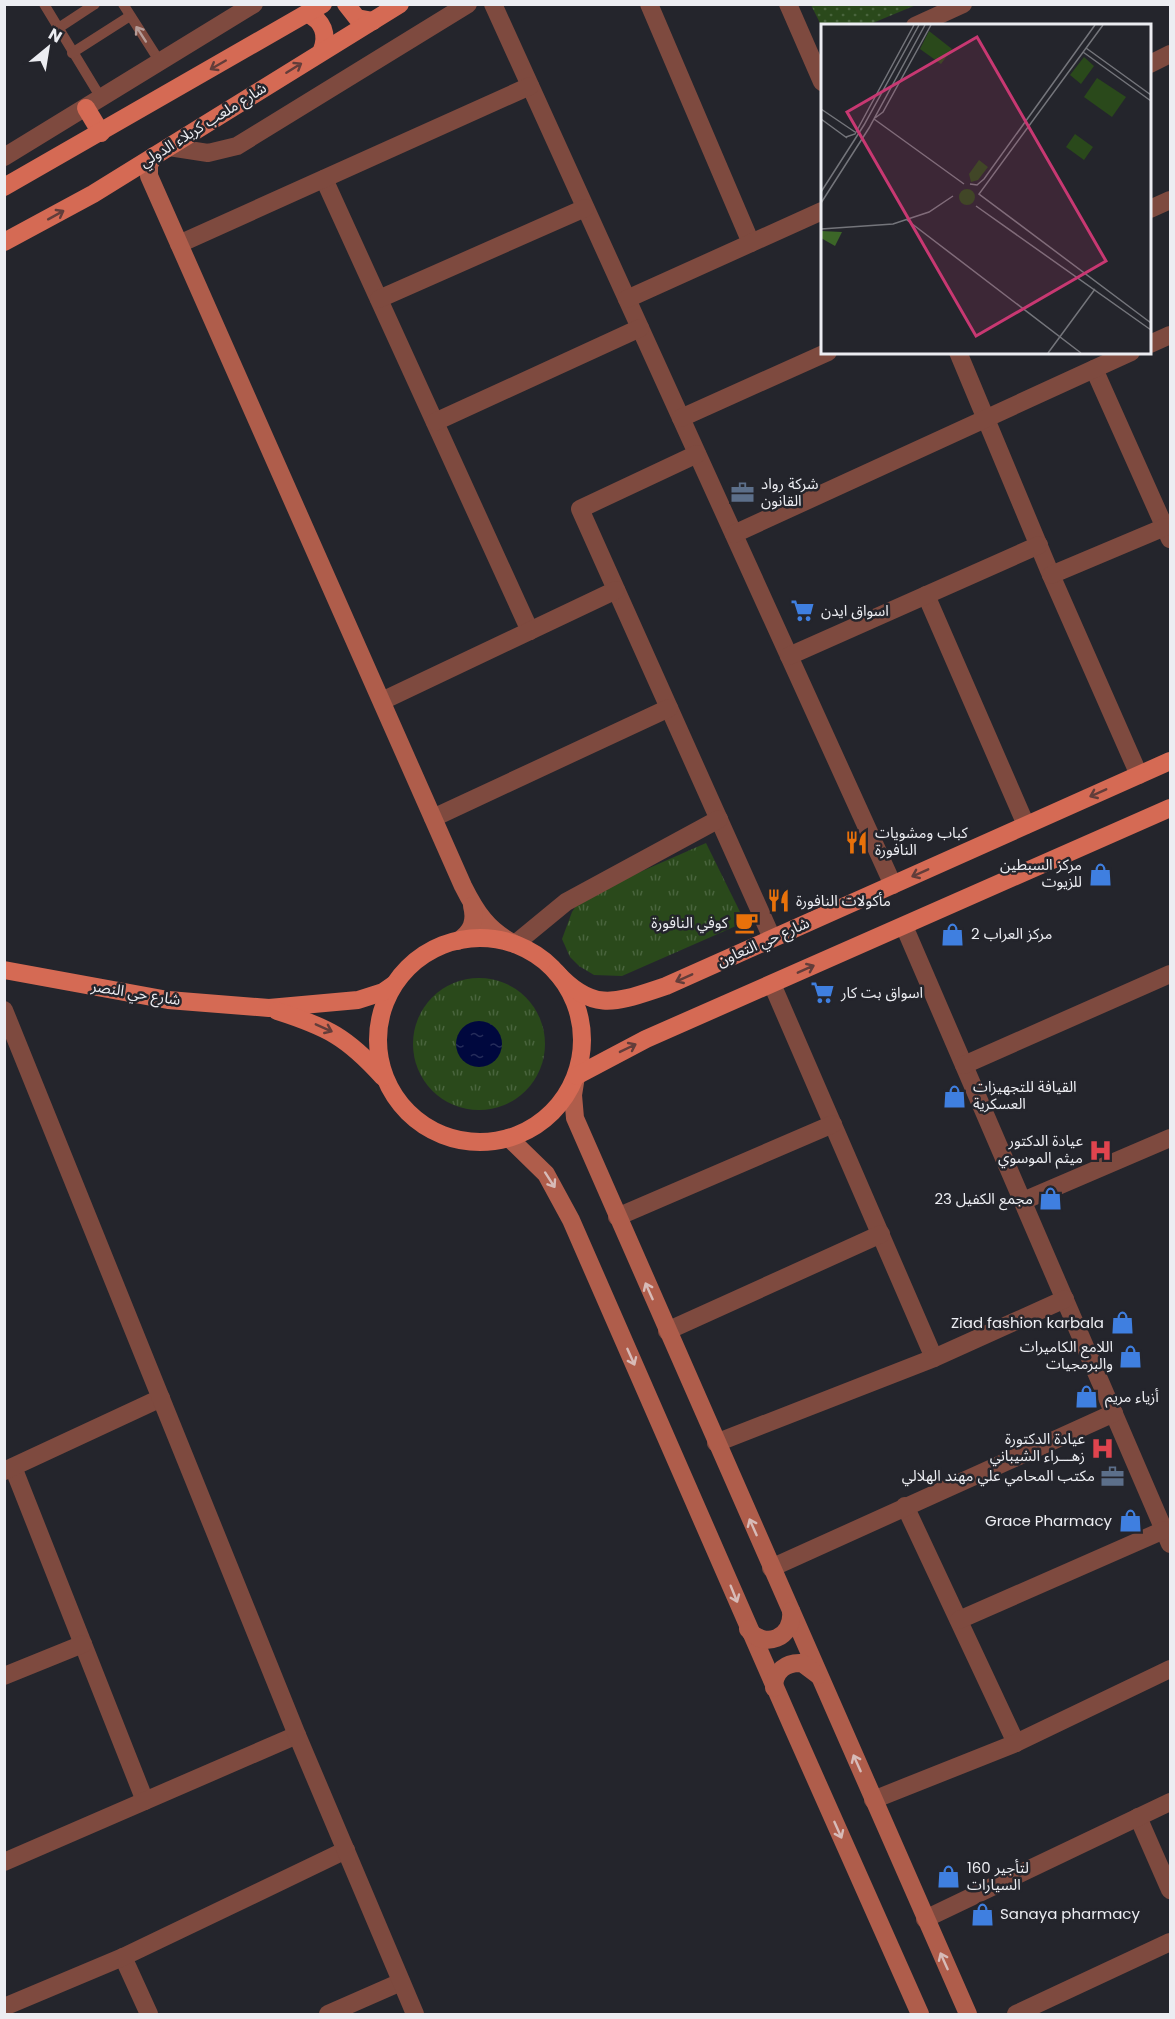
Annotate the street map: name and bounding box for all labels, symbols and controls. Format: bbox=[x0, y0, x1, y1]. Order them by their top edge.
north arrow bbox=[18, 18, 78, 78]
text: N bbox=[44, 22, 66, 48]
inset map bbox=[821, 24, 1151, 354]
one-way arrow bbox=[135, 26, 147, 42]
one-way arrow bbox=[210, 60, 227, 72]
one-way arrow bbox=[285, 62, 302, 74]
street label: شارع ملعب كربلاء الدولي bbox=[135, 77, 271, 174]
one-way arrow bbox=[47, 209, 65, 220]
place label: شركة رواد القانون bbox=[761, 473, 819, 511]
office icon: شركة رواد القانون bbox=[730, 480, 756, 506]
supermarket icon: اسواق ايدن bbox=[790, 598, 816, 624]
place label: اسواق ايدن bbox=[821, 600, 889, 621]
one-way arrow bbox=[1089, 788, 1107, 800]
place label: كباب ومشويات النافورة bbox=[875, 822, 969, 860]
restaurant icon: كباب ومشويات النافورة bbox=[844, 829, 870, 855]
place label: مركز السبطين للزيوت bbox=[1000, 854, 1082, 892]
shop icon: مركز السبطين للزيوت bbox=[1087, 861, 1113, 887]
one-way arrow bbox=[911, 868, 929, 879]
restaurant icon: مأكولات النافورة bbox=[765, 888, 791, 914]
place label: مأكولات النافورة bbox=[796, 890, 891, 911]
cafe icon: كوفي النافورة bbox=[733, 910, 759, 936]
place label: كوفي النافورة bbox=[651, 912, 729, 934]
street label: شارع حي التعاون bbox=[713, 912, 813, 973]
shop icon: مركز العراب 2 bbox=[940, 921, 966, 947]
place label: مركز العراب 2 bbox=[971, 923, 1052, 944]
one-way arrow bbox=[797, 962, 815, 973]
one-way arrow bbox=[676, 972, 694, 984]
street label: شارع حي النصر bbox=[89, 975, 182, 1012]
supermarket icon: اسواق بت كار bbox=[810, 980, 836, 1006]
place label: اسواق بت كار bbox=[840, 982, 923, 1003]
one-way arrow bbox=[315, 1023, 333, 1034]
one-way arrow bbox=[619, 1042, 636, 1054]
place label: القيافة للتجهيزات العسكرية bbox=[973, 1076, 1077, 1114]
shop icon: القيافة للتجهيزات العسكرية bbox=[942, 1083, 968, 1109]
place label: عيادة الدكتور ميثم الموسوي bbox=[998, 1130, 1083, 1169]
hospital icon: عيادة الدكتور ميثم الموسوي bbox=[1088, 1137, 1114, 1163]
one-way arrow bbox=[543, 1172, 556, 1189]
shop icon: مجمع الكفيل 23 bbox=[1038, 1186, 1064, 1212]
place label: مجمع الكفيل 23 bbox=[934, 1188, 1033, 1211]
one-way arrow bbox=[643, 1282, 654, 1301]
shop icon: Ziad fashion karbala bbox=[1109, 1310, 1135, 1336]
place label: Ziad fashion karbala bbox=[951, 1312, 1104, 1333]
place label: اللامع الكاميرات والبرمجيات bbox=[1020, 1336, 1113, 1374]
shop icon: اللامع الكاميرات والبرمجيات bbox=[1118, 1343, 1144, 1369]
one-way arrow bbox=[626, 1348, 637, 1366]
shop icon: أزياء مريم bbox=[1074, 1384, 1100, 1410]
place label: أزياء مريم bbox=[1105, 1386, 1159, 1408]
place label: عيادة الدكتورة زهـــراء الشيباني bbox=[990, 1428, 1085, 1467]
hospital icon: عيادة الدكتورة زهـــراء الشيباني bbox=[1090, 1435, 1116, 1461]
office icon: مكتب المحامي علي مهند الهلالي bbox=[1100, 1463, 1126, 1489]
place label: مكتب المحامي علي مهند الهلالي bbox=[902, 1465, 1095, 1487]
shop icon: Grace Pharmacy bbox=[1117, 1508, 1143, 1534]
place label: Grace Pharmacy bbox=[985, 1510, 1113, 1531]
one-way arrow bbox=[747, 1519, 758, 1537]
one-way arrow bbox=[729, 1584, 740, 1603]
one-way arrow bbox=[851, 1755, 862, 1773]
one-way arrow bbox=[832, 1821, 844, 1839]
place label: 160 لتأجير السيارات bbox=[967, 1857, 1029, 1895]
shop icon: 160 لتأجير السيارات bbox=[936, 1864, 962, 1890]
shop icon: Sanaya pharmacy bbox=[969, 1901, 995, 1927]
place label: Sanaya pharmacy bbox=[1000, 1903, 1140, 1924]
one-way arrow bbox=[938, 1952, 949, 1971]

